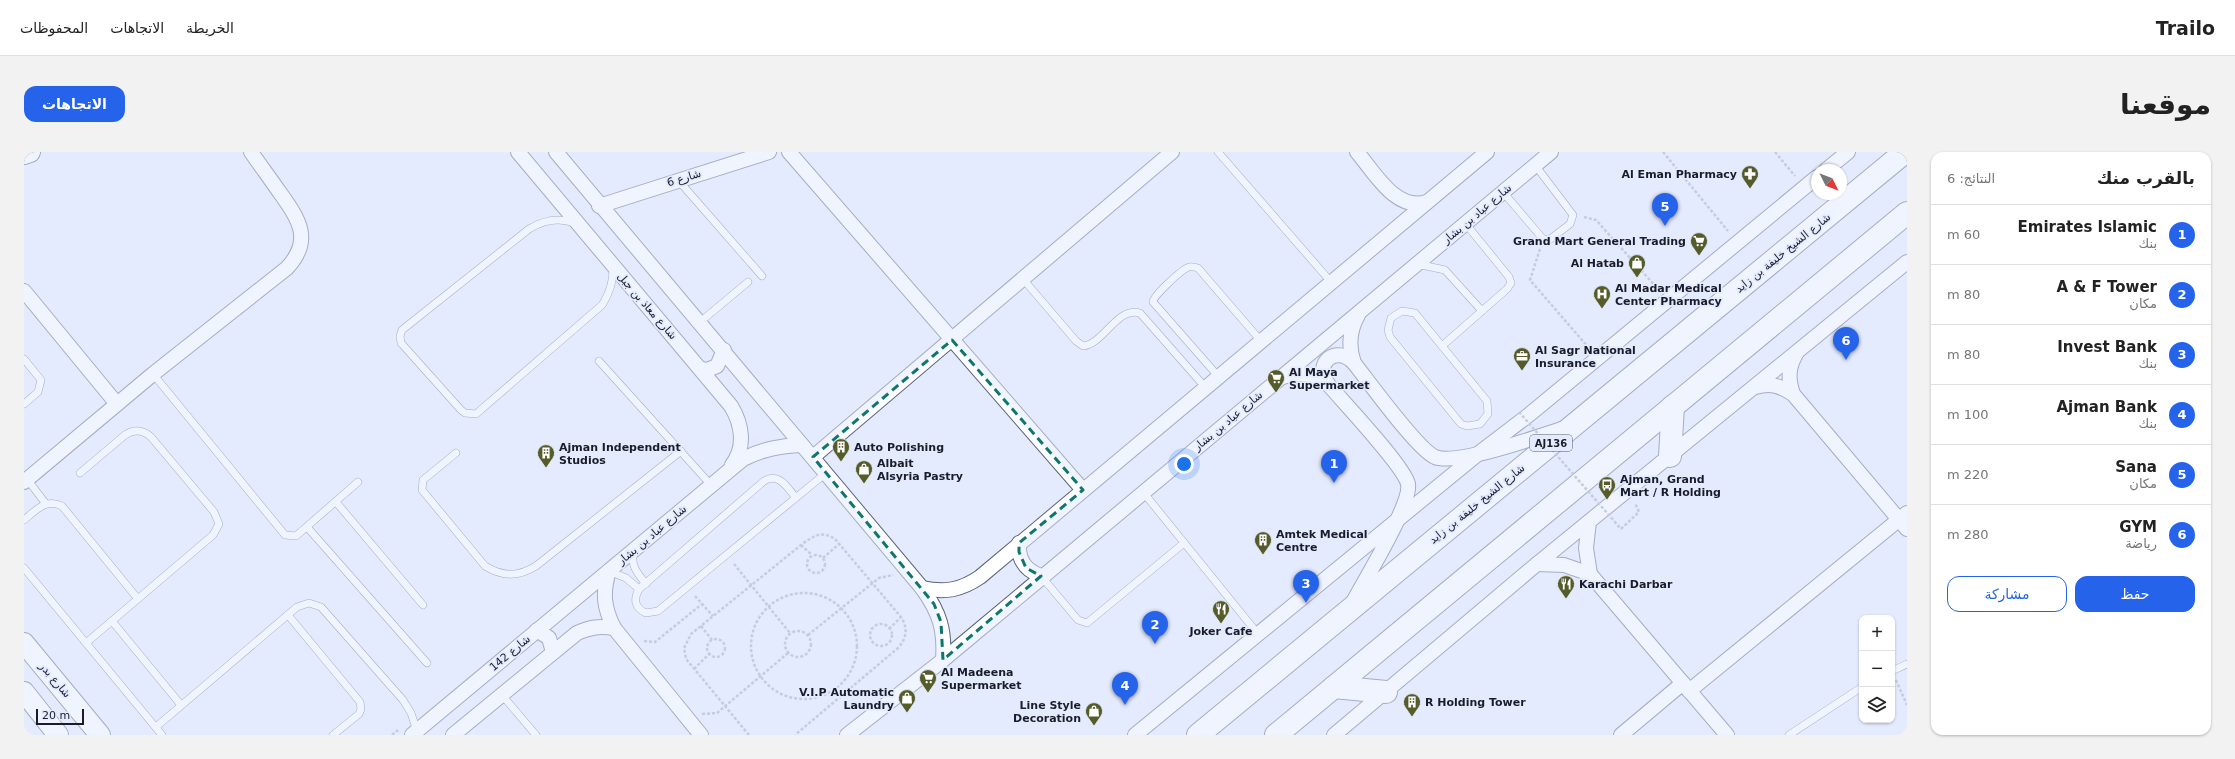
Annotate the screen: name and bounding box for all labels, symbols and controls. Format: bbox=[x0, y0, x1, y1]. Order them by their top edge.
text: Trailo bbox=[2156, 17, 2215, 39]
text: المحفوظات bbox=[20, 20, 88, 36]
text: الاتجاهات bbox=[110, 20, 164, 36]
text: الخريطة bbox=[186, 20, 234, 36]
button: الاتجاهات bbox=[24, 86, 125, 122]
text: موقعنا bbox=[2120, 88, 2211, 121]
pharmacy icon: Al Eman Pharmacy bbox=[1740, 164, 1760, 189]
north arrow bbox=[1811, 164, 1847, 200]
street label: شارع 6 bbox=[665, 167, 703, 189]
place label: Al Eman Pharmacy bbox=[1622, 168, 1737, 181]
text: بالقرب منك bbox=[2097, 168, 2195, 188]
text: النتائج: 6 bbox=[1947, 171, 1995, 186]
street label: شارع عباد بن بشار bbox=[1439, 181, 1514, 247]
pin: 5 bbox=[1652, 193, 1678, 226]
street label: شارع الشيخ خليفة بن زايد bbox=[1733, 211, 1833, 295]
text: Emirates Islamic bbox=[2018, 218, 2157, 236]
text: 60 m bbox=[1947, 227, 1980, 242]
text: 1 bbox=[2177, 227, 2187, 242]
supermarket icon: Grand Mart General Trading bbox=[1689, 231, 1709, 256]
place label: Grand Mart General Trading bbox=[1513, 235, 1686, 248]
text: بنك bbox=[2139, 236, 2157, 251]
shop icon: Al Hatab bbox=[1627, 253, 1647, 278]
place label: Al Hatab bbox=[1571, 257, 1624, 270]
street label: شارع معاذ بن جبل bbox=[614, 270, 680, 342]
text: A & F Tower bbox=[2056, 278, 2157, 296]
place label: Al Madar Medical Center Pharmacy bbox=[1615, 282, 1722, 308]
hospital icon: Al Madar Medical Center Pharmacy bbox=[1592, 284, 1612, 309]
text: 80 m bbox=[1947, 287, 1980, 302]
text: 2 bbox=[2177, 287, 2187, 302]
text: مكان bbox=[2129, 296, 2157, 311]
pin: 6 bbox=[1833, 327, 1859, 360]
text: Invest Bank bbox=[2057, 338, 2157, 356]
place label: Al Sagr National Insurance bbox=[1535, 344, 1636, 370]
office icon: Al Sagr National Insurance bbox=[1512, 346, 1532, 371]
text: 80 m bbox=[1947, 347, 1980, 362]
text: 3 bbox=[2177, 347, 2187, 362]
text: بنك bbox=[2139, 356, 2157, 371]
place label: Al Maya Supermarket bbox=[1289, 366, 1370, 392]
supermarket icon: Al Maya Supermarket bbox=[1266, 368, 1286, 393]
street label: شارع عباد بن بشار bbox=[1190, 388, 1265, 454]
text: Ajman Bank bbox=[2056, 398, 2157, 416]
text: 100 m bbox=[1947, 407, 1989, 422]
text: 4 bbox=[2177, 407, 2187, 422]
text: بنك bbox=[2139, 416, 2157, 431]
road number: AJ136 bbox=[1530, 435, 1572, 451]
building icon: Auto Polishing bbox=[831, 437, 851, 462]
place label: Ajman Independent Studios bbox=[559, 441, 681, 467]
place label: Auto Polishing bbox=[854, 441, 944, 454]
building icon: Ajman Independent Studios bbox=[536, 443, 556, 468]
pin: 1 bbox=[1321, 450, 1347, 483]
your location bbox=[1174, 454, 1194, 474]
place label: Albait Alsyria Pastry bbox=[877, 457, 963, 483]
text: Sana bbox=[2115, 458, 2157, 476]
shop icon: Albait Alsyria Pastry bbox=[854, 459, 874, 484]
street label: شارع الشيخ خليفة بن زايد bbox=[1427, 462, 1527, 546]
text: 220 m bbox=[1947, 467, 1989, 482]
text: 5 bbox=[2177, 467, 2187, 482]
place label: Ajman, Grand Mart / R Holding bbox=[1620, 473, 1721, 499]
bus stop icon: Ajman, Grand Mart / R Holding bbox=[1597, 475, 1617, 500]
text: مكان bbox=[2129, 476, 2157, 491]
street label: شارع عباد بن بشار bbox=[614, 502, 689, 568]
text: GYM bbox=[2119, 518, 2157, 536]
text: 280 m bbox=[1947, 527, 1989, 542]
text: 6 bbox=[2177, 527, 2187, 542]
place label: Amtek Medical Centre bbox=[1276, 528, 1368, 554]
building icon: Amtek Medical Centre bbox=[1253, 530, 1273, 555]
text: رياضة bbox=[2125, 536, 2157, 551]
pin: 3 bbox=[1293, 570, 1319, 603]
restaurant icon: Karachi Darbar bbox=[1556, 574, 1576, 599]
button: مشاركة bbox=[1947, 576, 2067, 612]
button: حفظ bbox=[2075, 576, 2195, 612]
place label: Karachi Darbar bbox=[1579, 578, 1673, 591]
restaurant icon: Joker Cafe bbox=[1211, 599, 1231, 624]
pin: 2 bbox=[1142, 611, 1168, 644]
map controls bbox=[1859, 615, 1895, 723]
button: + bbox=[1859, 615, 1895, 651]
place label: Joker Cafe bbox=[1188, 625, 1253, 638]
street label: شارع 142 bbox=[487, 632, 533, 674]
button: − bbox=[1859, 651, 1895, 687]
street label: شارع بدر bbox=[36, 659, 74, 700]
place label: Al Madeena Supermarket bbox=[941, 666, 1022, 692]
supermarket icon: Al Madeena Supermarket bbox=[918, 668, 938, 693]
pin: 4 bbox=[1112, 672, 1138, 705]
place label: V.I.P Automatic Laundry bbox=[799, 686, 894, 712]
button: layers bbox=[1859, 687, 1895, 723]
shop icon: V.I.P Automatic Laundry bbox=[897, 688, 917, 713]
building icon: R Holding Tower bbox=[1402, 692, 1422, 717]
place label: R Holding Tower bbox=[1425, 696, 1526, 709]
place label: Line Style Decoration bbox=[1013, 699, 1081, 725]
shop icon: Line Style Decoration bbox=[1084, 701, 1104, 726]
scale bar bbox=[36, 707, 84, 726]
text: 20 m bbox=[42, 709, 70, 722]

